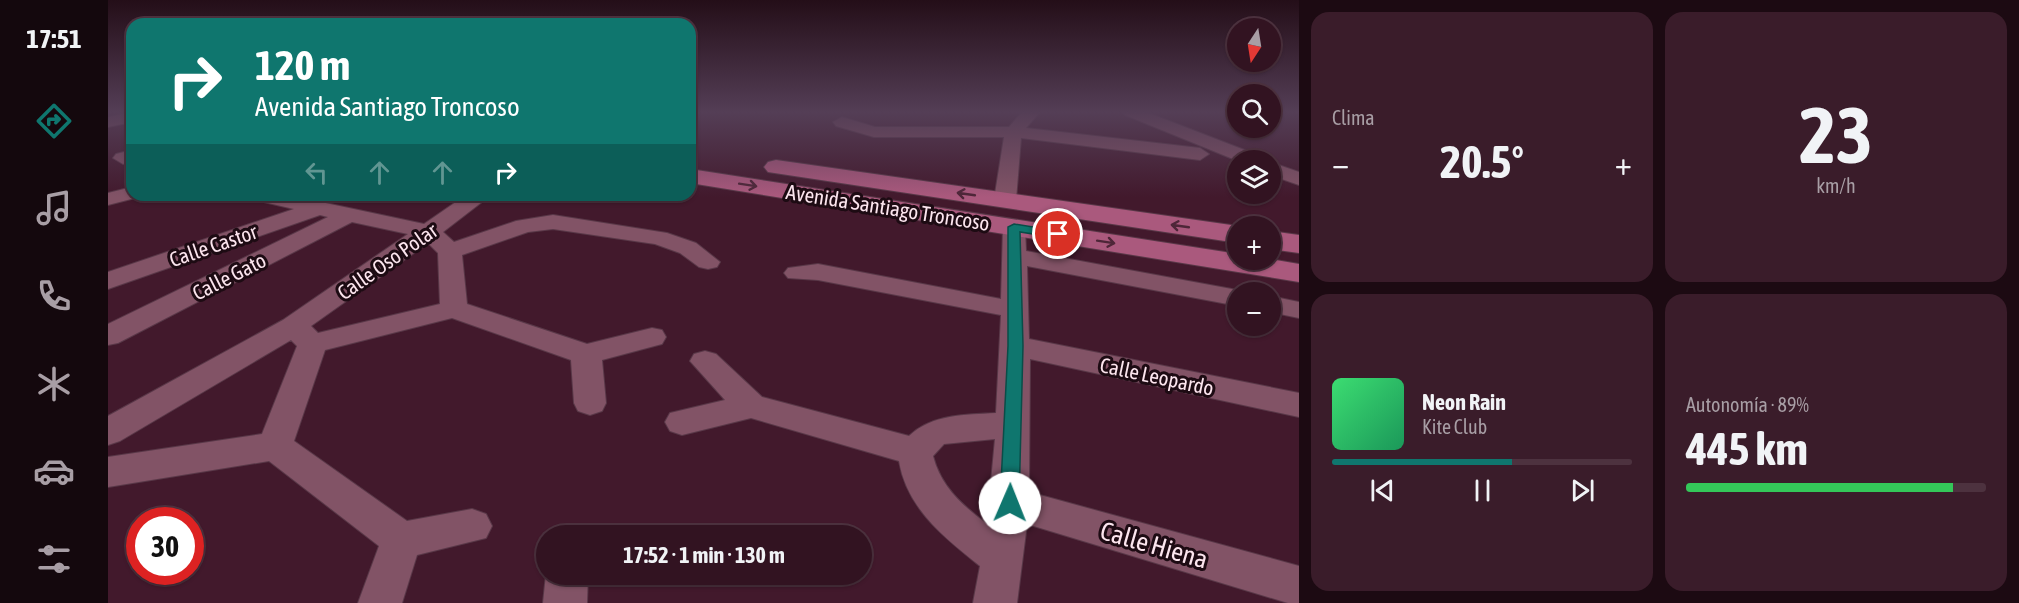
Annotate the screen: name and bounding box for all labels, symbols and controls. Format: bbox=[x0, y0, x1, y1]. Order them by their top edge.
north arrow bbox=[1227, 18, 1281, 72]
map controls bbox=[1227, 18, 1281, 336]
text: 17:51 bbox=[26, 23, 82, 54]
text: 120 m bbox=[255, 41, 350, 89]
icon: right bbox=[156, 42, 234, 120]
button: search bbox=[1227, 84, 1281, 138]
text: 23 bbox=[1799, 90, 1873, 180]
text: Avenida Santiago Troncoso bbox=[255, 91, 520, 122]
icon: directions bbox=[33, 100, 75, 142]
text: Clima bbox=[1332, 106, 1375, 129]
text: 20.5° bbox=[1440, 136, 1524, 188]
text: − bbox=[1332, 144, 1349, 182]
text: + bbox=[1615, 144, 1632, 182]
button: layers bbox=[1227, 150, 1281, 204]
icon: left bbox=[300, 156, 333, 189]
icon: ahead bbox=[363, 156, 396, 189]
icon: ahead bbox=[426, 156, 459, 189]
icon: right bbox=[489, 156, 522, 189]
text: km/h bbox=[1816, 174, 1856, 197]
street label: Avenida Santiago Troncoso bbox=[784, 179, 992, 235]
one-way arrow bbox=[737, 180, 757, 191]
icon: music bbox=[33, 187, 75, 229]
one-way arrow bbox=[957, 189, 976, 200]
pin bbox=[1032, 208, 1083, 259]
button: + bbox=[1227, 216, 1281, 270]
street label: Calle Oso Polar bbox=[332, 217, 442, 304]
icon: arrive bbox=[1041, 217, 1074, 250]
street label: Calle Castor bbox=[166, 219, 261, 271]
one-way arrow bbox=[1170, 221, 1190, 232]
one-way arrow bbox=[1096, 237, 1116, 248]
street label: Calle Gato bbox=[188, 247, 270, 305]
icon: phone bbox=[33, 275, 75, 317]
button: − bbox=[1227, 282, 1281, 336]
street label: Calle Leopardo bbox=[1098, 352, 1216, 400]
icon: climate bbox=[33, 363, 75, 405]
text: Neon Rain bbox=[1422, 389, 1506, 415]
text: Autonomía · 89% bbox=[1686, 393, 1809, 416]
text: Kite Club bbox=[1422, 415, 1487, 438]
text: 445 km bbox=[1686, 423, 1808, 475]
icon: car bbox=[33, 450, 75, 492]
position arrow bbox=[978, 471, 1042, 535]
icon: previous bbox=[1366, 474, 1399, 507]
icon: pause bbox=[1466, 474, 1499, 507]
icon: next bbox=[1566, 474, 1599, 507]
speed limit sign: 30 bbox=[126, 507, 204, 585]
street label: Calle Hiena bbox=[1097, 515, 1211, 575]
icon: filters bbox=[33, 538, 75, 580]
text: 17:52 · 1 min · 130 m bbox=[623, 542, 785, 568]

